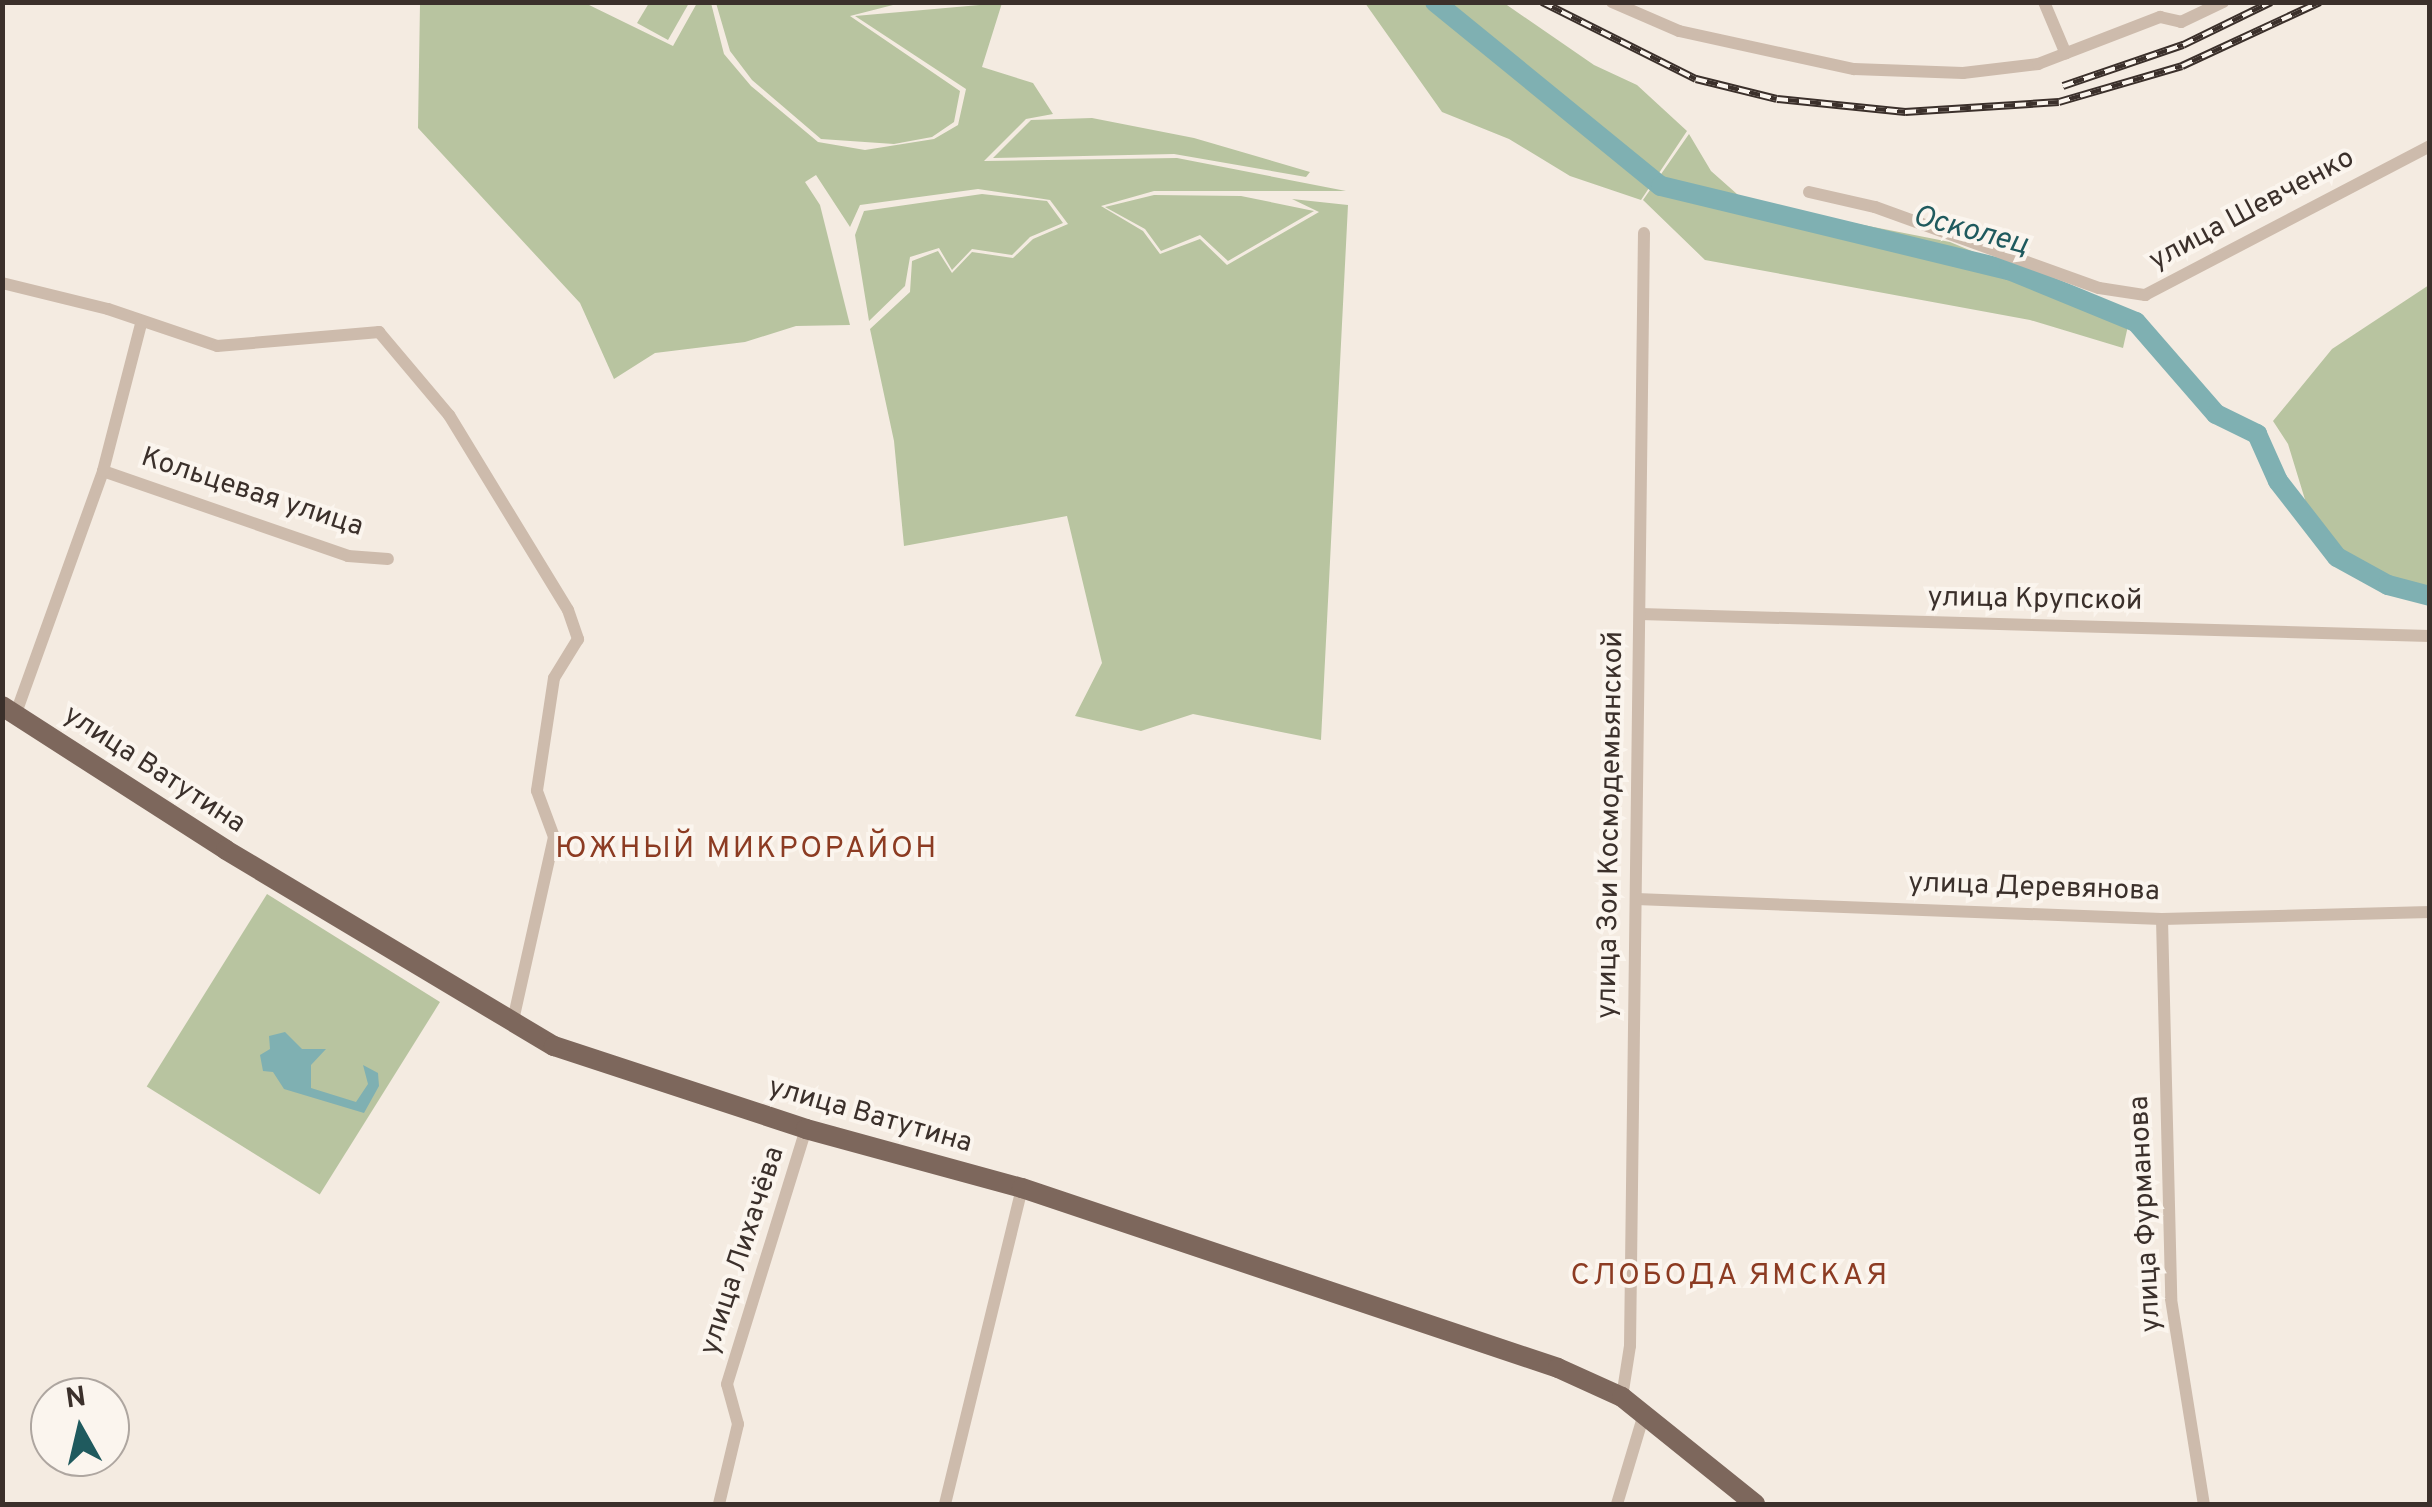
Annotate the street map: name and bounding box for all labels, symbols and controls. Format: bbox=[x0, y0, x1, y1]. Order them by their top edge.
street label: улица Шевченко bbox=[2144, 142, 2360, 278]
water label: Осколец bbox=[1908, 199, 2032, 265]
street label: Кольцевая улица bbox=[137, 441, 367, 545]
street label: улица Крупской bbox=[1927, 581, 2143, 619]
street label: улица Зои Космодемьянской bbox=[1591, 631, 1631, 1019]
street label: улица Ватутина bbox=[57, 699, 251, 841]
district label: ЮЖНЫЙ МИКРОРАЙОН bbox=[555, 832, 939, 868]
street label: улица Деревянова bbox=[1908, 867, 2160, 909]
street label: улица Ватутина bbox=[764, 1071, 976, 1161]
street label: улица Фурманова bbox=[2123, 1095, 2169, 1333]
street label: улица Лихачёва bbox=[694, 1143, 792, 1359]
district label: СЛОБОДА ЯМСКАЯ bbox=[1570, 1259, 1890, 1295]
north arrow bbox=[30, 1377, 130, 1477]
text: N bbox=[64, 1380, 89, 1418]

